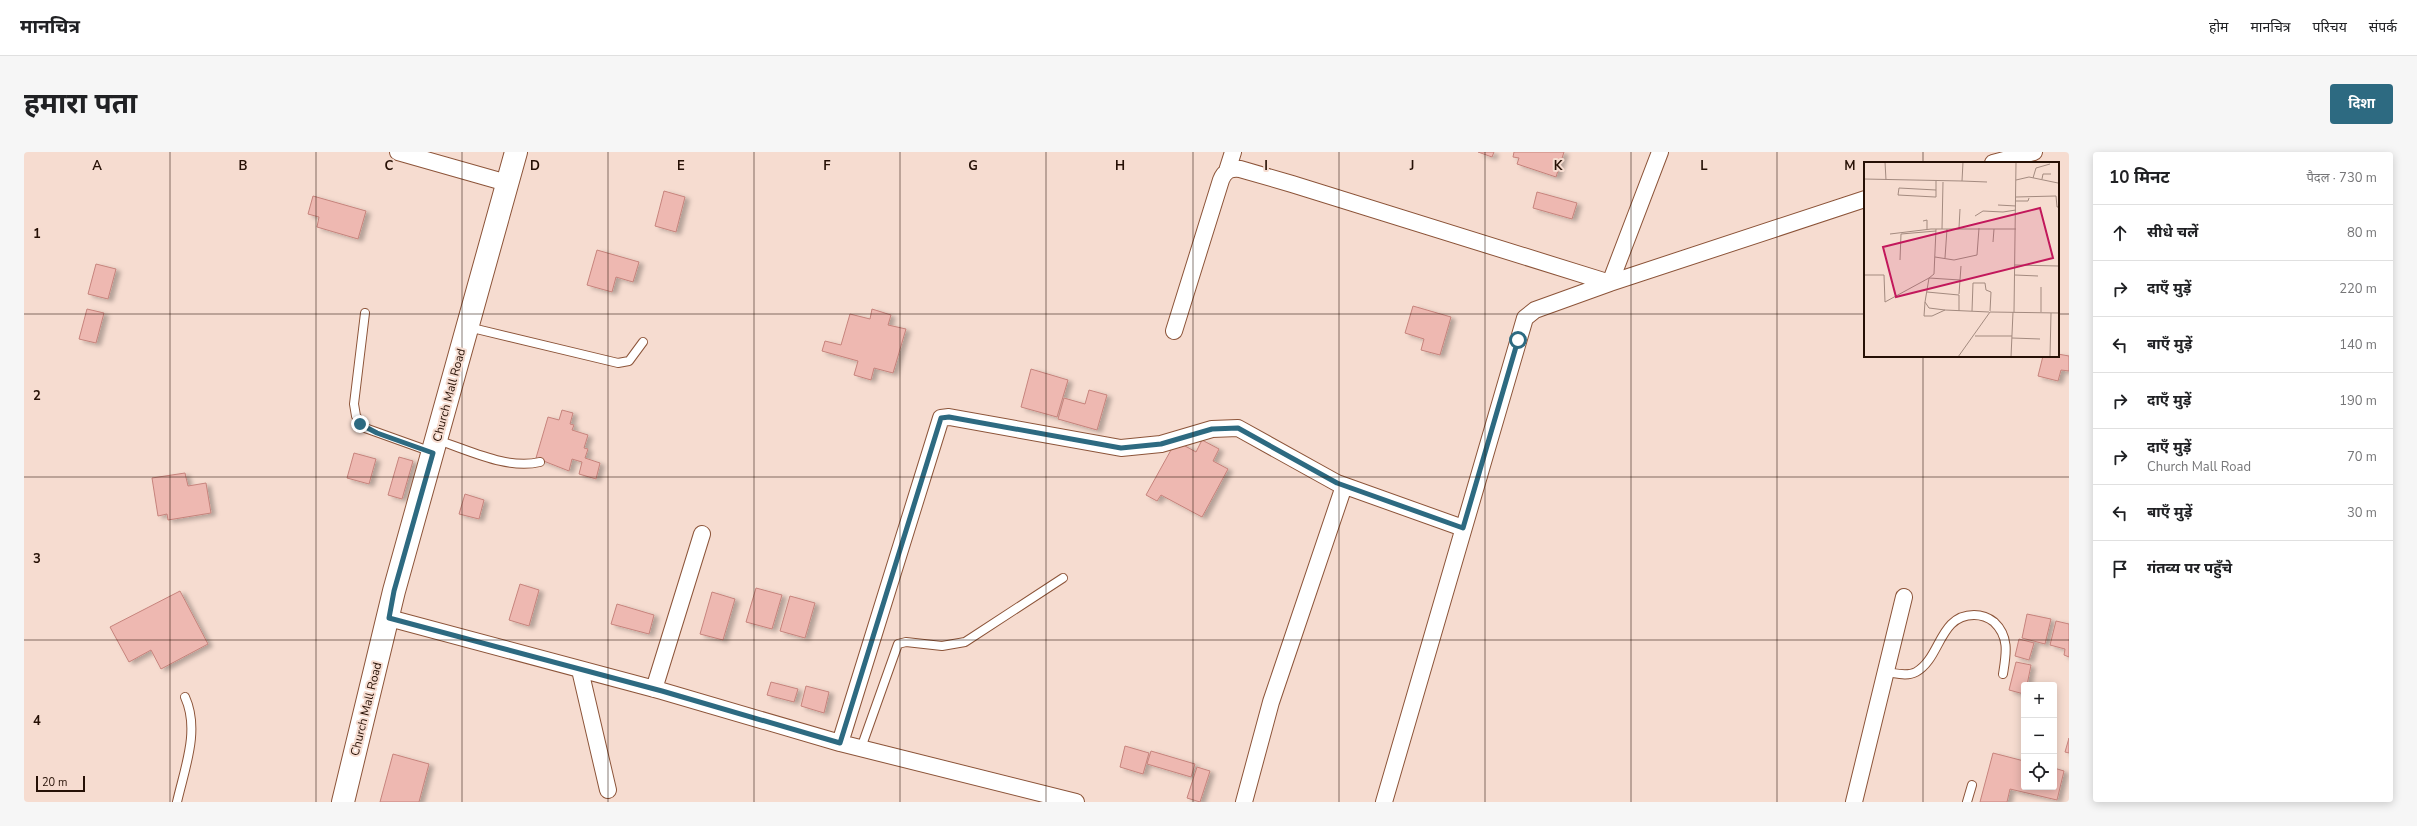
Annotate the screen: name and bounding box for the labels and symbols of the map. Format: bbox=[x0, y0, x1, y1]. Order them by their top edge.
text: A bbox=[92, 157, 102, 175]
text: B bbox=[239, 157, 248, 175]
text: C bbox=[385, 157, 394, 175]
text: D bbox=[530, 157, 540, 175]
text: E bbox=[677, 157, 685, 175]
text: F bbox=[823, 157, 831, 175]
text: G bbox=[968, 157, 978, 175]
text: H bbox=[1115, 157, 1125, 175]
text: I bbox=[1264, 157, 1268, 175]
text: J bbox=[1409, 157, 1414, 175]
text: K bbox=[1554, 157, 1563, 175]
text: L bbox=[1700, 157, 1708, 175]
text: M bbox=[1844, 157, 1856, 175]
inset map bbox=[1864, 162, 2059, 357]
text: 1 bbox=[33, 225, 41, 243]
route start bbox=[1509, 331, 1527, 349]
street label: Church Mall Road bbox=[429, 347, 469, 443]
text: 2 bbox=[33, 387, 41, 405]
route end bbox=[351, 415, 369, 433]
text: 3 bbox=[33, 550, 41, 568]
street label: Church Mall Road bbox=[347, 660, 385, 758]
text: 4 bbox=[33, 712, 41, 730]
scale bar bbox=[36, 774, 85, 793]

